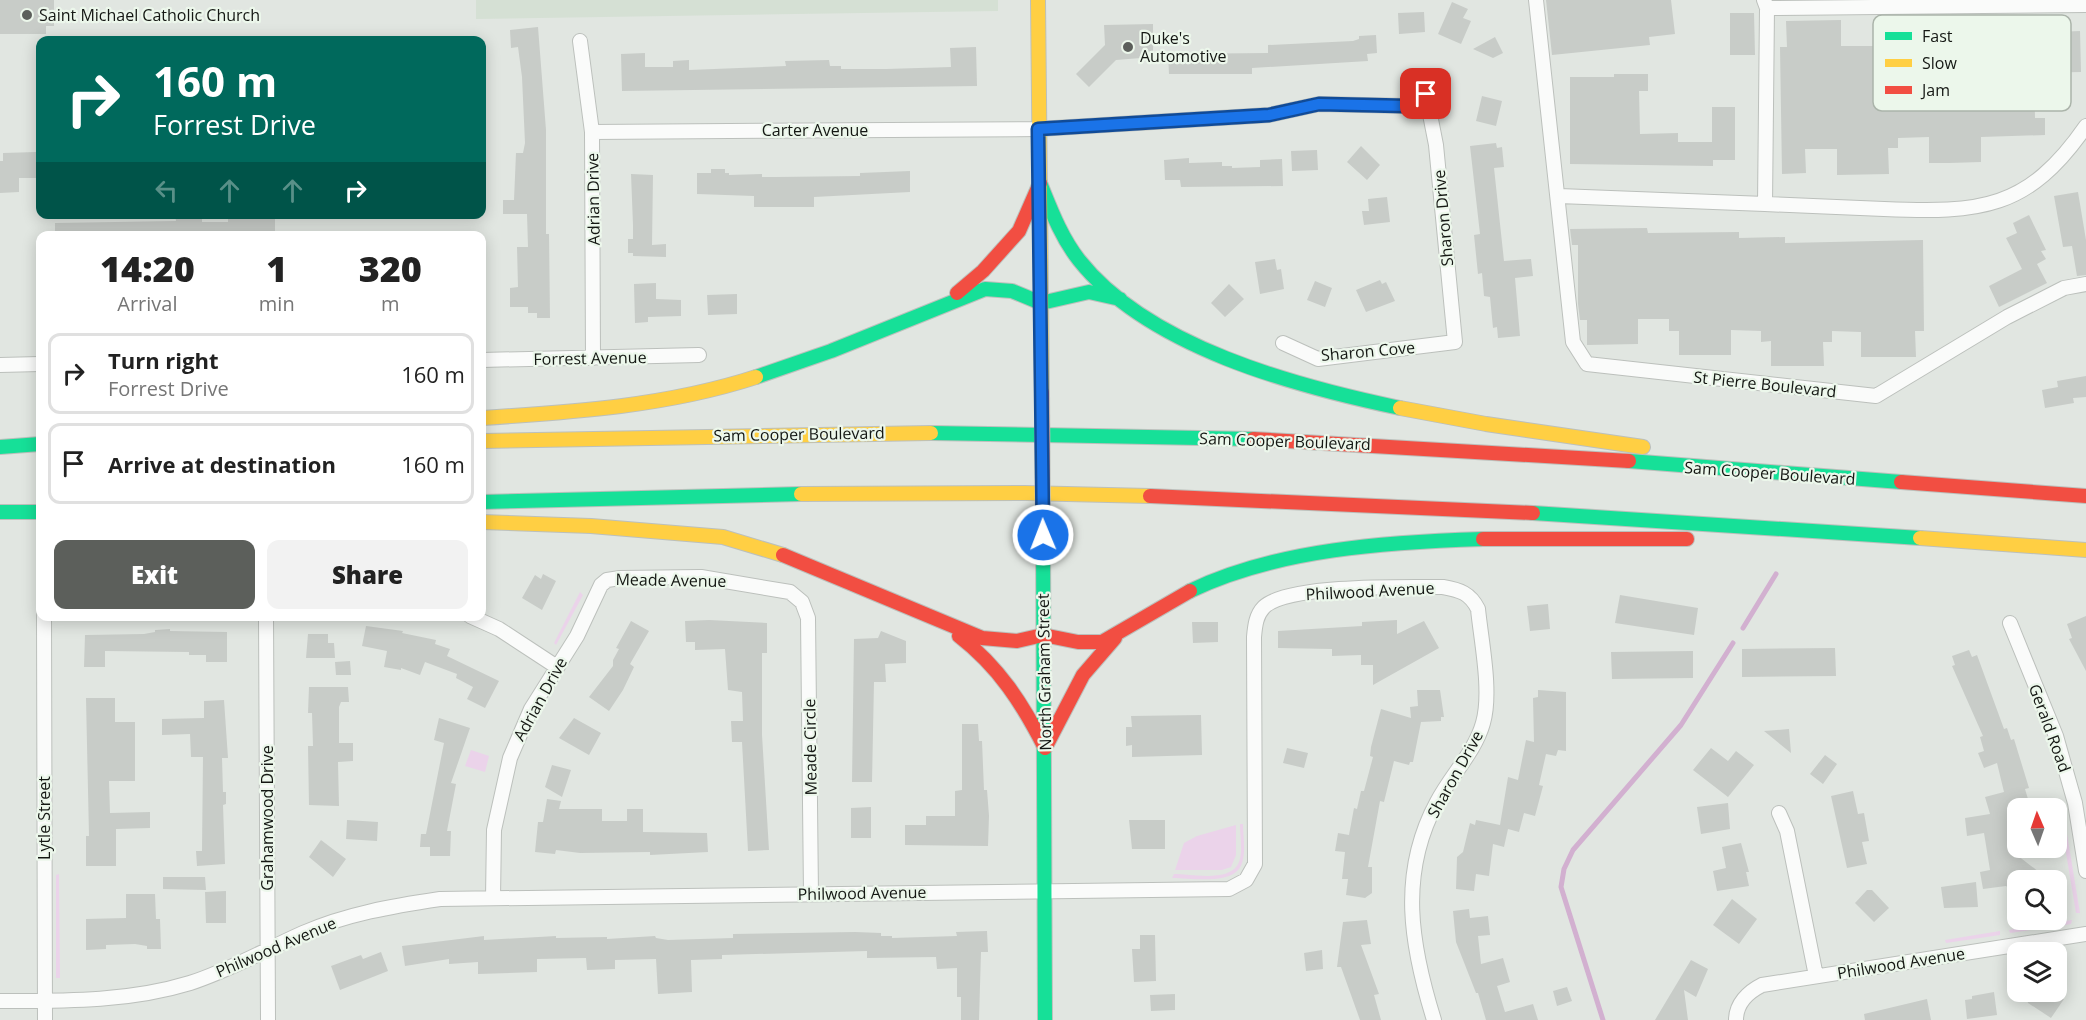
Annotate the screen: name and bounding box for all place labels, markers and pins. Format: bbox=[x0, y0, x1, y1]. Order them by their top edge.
place label: Saint Michael Catholic Church bbox=[39, 4, 260, 26]
marker: Saint Michael Catholic Church bbox=[20, 8, 34, 22]
place label: Duke's Automotive bbox=[1140, 27, 1226, 67]
marker: Duke's Automotive bbox=[1121, 40, 1135, 54]
pin bbox=[1400, 68, 1451, 119]

